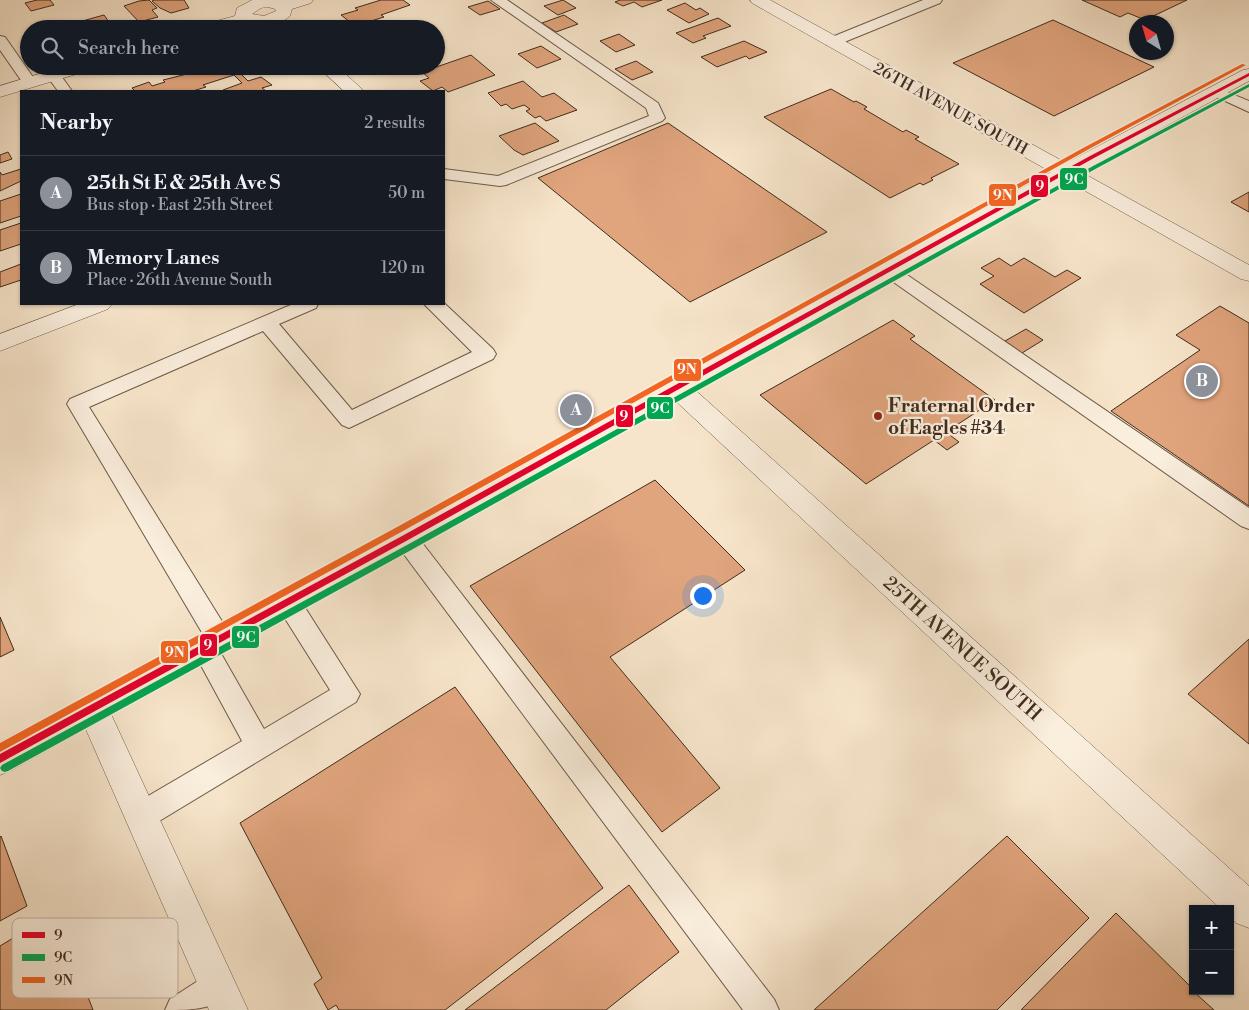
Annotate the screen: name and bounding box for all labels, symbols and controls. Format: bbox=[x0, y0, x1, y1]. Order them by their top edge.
north arrow bbox=[1129, 15, 1174, 60]
search box bbox=[20, 20, 445, 75]
icon: search bbox=[38, 34, 66, 62]
text: Search here bbox=[78, 36, 179, 60]
street label: 26TH AVENUE SOUTH bbox=[870, 58, 1031, 160]
text: Nearby bbox=[40, 110, 113, 136]
text: 2 results bbox=[364, 113, 425, 133]
line badge: 9C bbox=[1059, 167, 1088, 191]
text: 25th St E & 25th Ave S bbox=[87, 171, 280, 195]
text: 9C bbox=[1065, 171, 1083, 189]
line badge: 9 bbox=[1030, 174, 1049, 198]
text: 9 bbox=[1036, 178, 1045, 196]
text: A bbox=[50, 183, 62, 203]
text: 50 m bbox=[388, 183, 425, 203]
line badge: 9N bbox=[988, 183, 1017, 207]
text: 9N bbox=[993, 187, 1013, 205]
text: Bus stop · East 25th Street bbox=[87, 195, 273, 215]
text: Memory Lanes bbox=[87, 246, 219, 270]
text: B bbox=[50, 258, 62, 278]
text: 120 m bbox=[381, 258, 425, 278]
text: Place · 26th Avenue South bbox=[87, 270, 272, 290]
line badge: 9N bbox=[673, 358, 702, 382]
text: 9N bbox=[677, 361, 697, 379]
pin: B bbox=[1186, 362, 1218, 400]
pin: A bbox=[560, 391, 592, 429]
place label: Fraternal Order of Eagles #34 bbox=[888, 394, 1036, 440]
line badge: 9C bbox=[646, 396, 674, 420]
text: 9C bbox=[651, 400, 669, 418]
line badge: 9 bbox=[615, 404, 634, 428]
text: 9 bbox=[620, 408, 629, 426]
marker: Fraternal Order of Eagles #34 bbox=[872, 410, 884, 422]
street label: 25TH AVENUE SOUTH bbox=[878, 571, 1047, 726]
your location bbox=[690, 583, 716, 609]
line badge: 9C bbox=[231, 625, 260, 649]
text: 9C bbox=[237, 629, 255, 647]
line badge: 9 bbox=[199, 633, 218, 657]
text: 9 bbox=[204, 637, 213, 655]
line badge: 9N bbox=[160, 640, 189, 664]
text: 9N bbox=[165, 644, 185, 662]
map controls bbox=[1189, 905, 1234, 995]
button: + bbox=[1189, 905, 1234, 950]
legend bbox=[12, 918, 178, 998]
text: 9 bbox=[54, 927, 62, 945]
text: 9C bbox=[54, 949, 72, 967]
button: − bbox=[1189, 950, 1234, 995]
text: 9N bbox=[54, 972, 73, 990]

